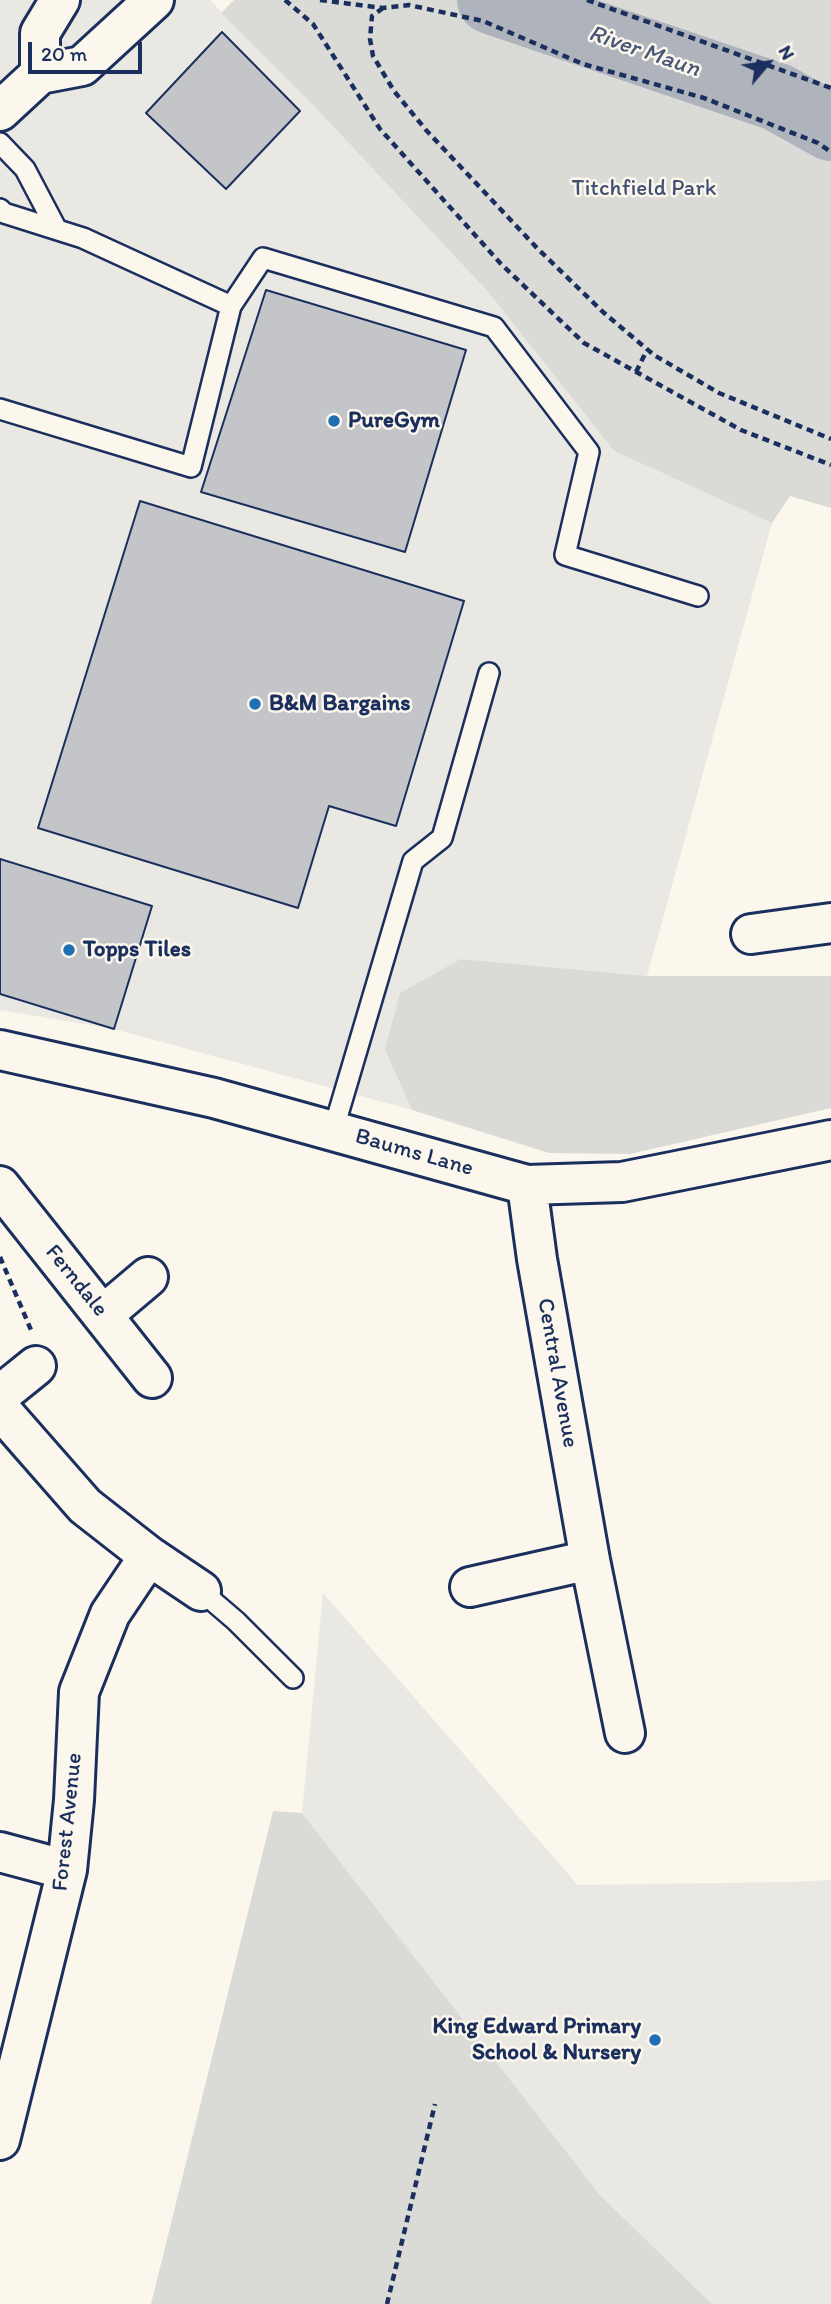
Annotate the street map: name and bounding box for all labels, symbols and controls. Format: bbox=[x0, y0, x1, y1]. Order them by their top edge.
water label: River Maun bbox=[585, 20, 703, 84]
scale bar bbox=[32, 28, 145, 72]
north arrow bbox=[733, 28, 803, 98]
text: 20 m bbox=[41, 41, 87, 66]
text: N bbox=[774, 41, 800, 64]
park label: Titchfield Park bbox=[572, 175, 716, 203]
place label: PureGym bbox=[348, 407, 440, 435]
marker: PureGym bbox=[326, 413, 342, 429]
place label: B&M Bargains bbox=[269, 690, 411, 718]
marker: B&M Bargains bbox=[247, 696, 263, 712]
place label: Topps Tiles bbox=[83, 936, 191, 964]
marker: Topps Tiles bbox=[61, 942, 77, 958]
street label: Baums Lane bbox=[352, 1123, 476, 1183]
street label: Ferndale bbox=[39, 1239, 113, 1323]
street label: Central Avenue bbox=[530, 1296, 584, 1450]
street label: Forest Avenue bbox=[47, 1752, 89, 1892]
place label: King Edward Primary School & Nursery bbox=[433, 2013, 641, 2067]
marker: King Edward Primary School & Nursery bbox=[647, 2032, 663, 2048]

